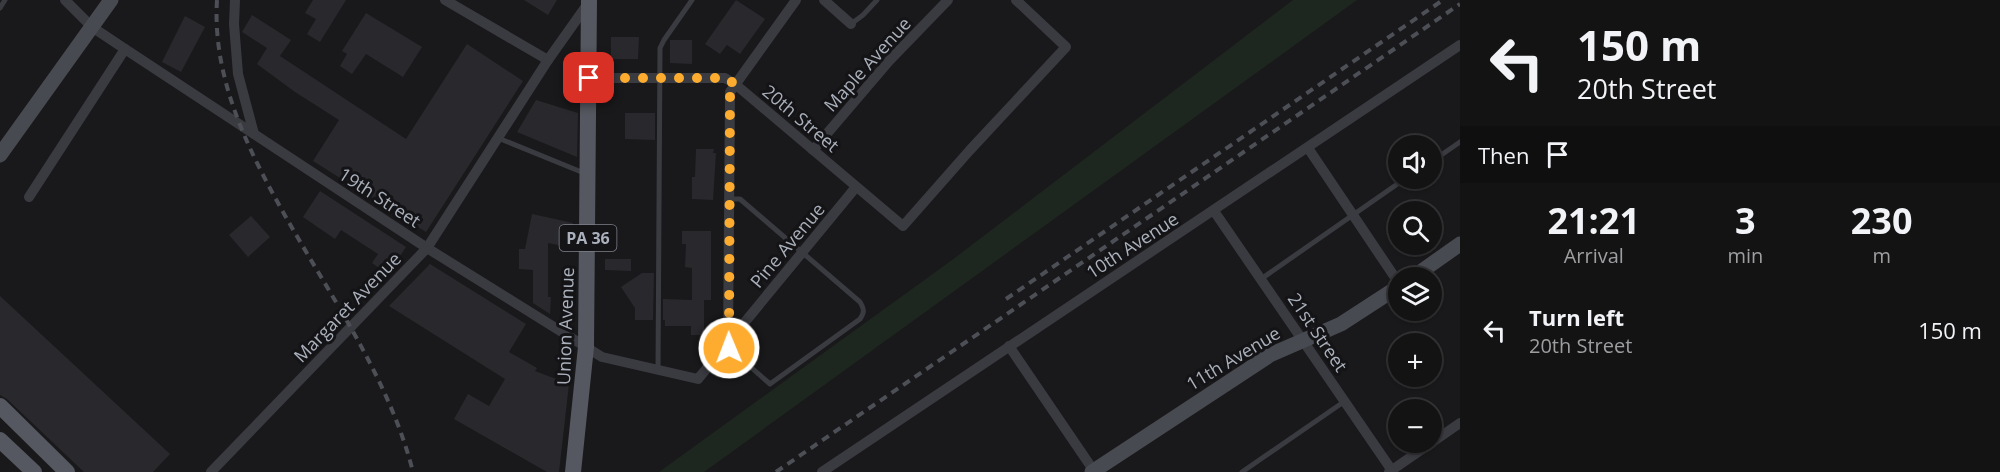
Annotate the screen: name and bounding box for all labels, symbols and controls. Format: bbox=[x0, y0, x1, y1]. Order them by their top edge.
street label: Maple Avenue bbox=[818, 12, 916, 116]
text: 150 m bbox=[1577, 16, 1701, 73]
icon: left bbox=[1478, 24, 1556, 102]
pin bbox=[563, 52, 614, 103]
icon: arrive bbox=[572, 61, 605, 94]
text: 20th Street bbox=[1577, 70, 1716, 107]
street label: 20th Street bbox=[758, 79, 844, 157]
map controls bbox=[1388, 135, 1442, 453]
button: sound bbox=[1388, 135, 1442, 189]
icon: arrive bbox=[1541, 138, 1574, 171]
text: Then bbox=[1478, 140, 1529, 170]
street label: 19th Street bbox=[334, 162, 426, 232]
text: 21:21 bbox=[1547, 196, 1640, 245]
text: 3 bbox=[1735, 196, 1756, 245]
text: 230 bbox=[1851, 196, 1913, 245]
street label: Pine Avenue bbox=[744, 198, 830, 292]
button: search bbox=[1388, 201, 1442, 255]
street label: 10th Avenue bbox=[1081, 206, 1183, 284]
road number: PA 36 bbox=[560, 225, 616, 251]
text: Arrival bbox=[1564, 242, 1624, 269]
text: min bbox=[1727, 242, 1763, 269]
text: m bbox=[1872, 242, 1891, 269]
street label: Margaret Avenue bbox=[288, 247, 406, 367]
street label: Union Avenue bbox=[551, 267, 579, 385]
button: layers bbox=[1388, 267, 1442, 321]
street label: 21st Street bbox=[1283, 288, 1353, 376]
text: Turn left bbox=[1529, 302, 1624, 332]
icon: left bbox=[1478, 314, 1511, 347]
text: 150 m bbox=[1918, 315, 1982, 345]
position arrow bbox=[697, 316, 761, 380]
street label: 11th Avenue bbox=[1182, 321, 1284, 395]
text: 20th Street bbox=[1529, 332, 1632, 359]
button: + bbox=[1388, 333, 1442, 387]
button: − bbox=[1388, 399, 1442, 453]

